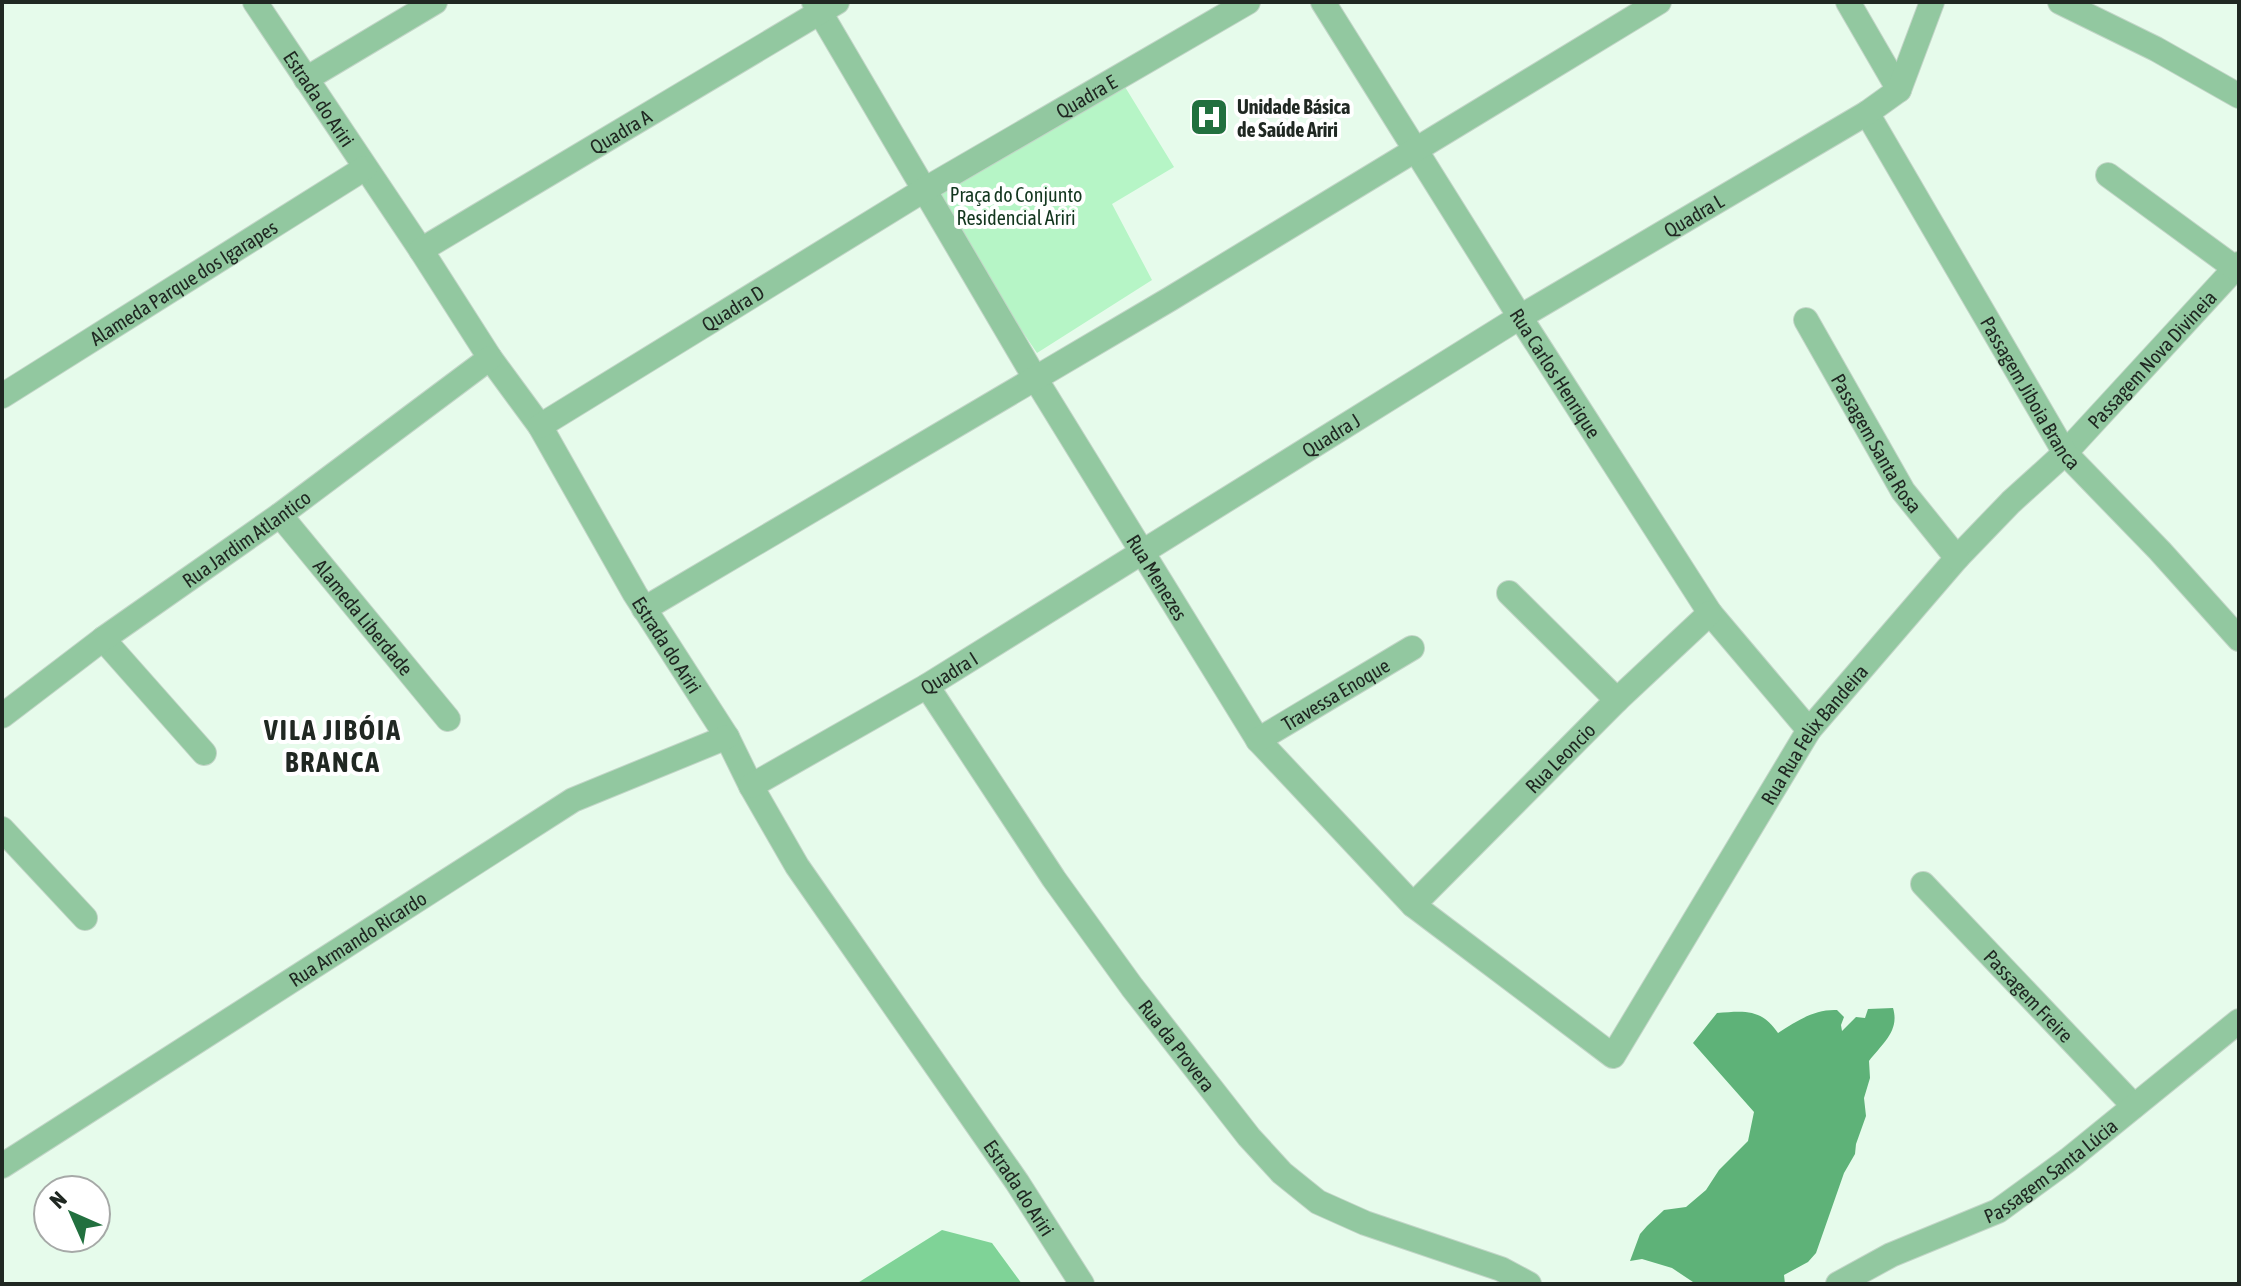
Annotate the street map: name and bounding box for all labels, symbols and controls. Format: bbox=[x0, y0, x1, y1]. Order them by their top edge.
street label: Estrada do Ariri bbox=[279, 46, 360, 151]
street label: Quadra E bbox=[1052, 69, 1121, 123]
place label: Unidade Básica de Saúde Ariri bbox=[1237, 95, 1350, 141]
hospital icon: Unidade Básica de Saúde Ariri bbox=[1188, 96, 1230, 138]
street label: Quadra A bbox=[585, 104, 655, 158]
park label: Praça do Conjunto Residencial Ariri bbox=[950, 183, 1082, 229]
street label: Quadra L bbox=[1659, 188, 1728, 242]
street label: Alameda Parque dos Igarapes bbox=[85, 215, 281, 350]
street label: Quadra D bbox=[697, 280, 768, 336]
street label: Passagem Nova Divineia bbox=[2082, 285, 2221, 433]
street label: Rua Carlos Henrique bbox=[1506, 304, 1606, 442]
street label: Passagem Jiboia Branca bbox=[1976, 312, 2085, 474]
street label: Passagem Santa Rosa bbox=[1827, 369, 1927, 517]
street label: Quadra J bbox=[1297, 408, 1364, 461]
street label: Rua Jardim Atlantico bbox=[178, 485, 315, 592]
street label: Rua Menezes bbox=[1123, 530, 1193, 624]
street label: Alameda Liberdade bbox=[309, 554, 418, 680]
street label: Estrada do Ariri bbox=[628, 592, 707, 697]
street label: Quadra I bbox=[916, 646, 981, 699]
street label: Travessa Enoque bbox=[1277, 653, 1393, 735]
street label: Rua Rua Felix Bandeira bbox=[1756, 660, 1872, 808]
district label: VILA JIBÓIA BRANCA bbox=[263, 714, 402, 778]
street label: Rua Leoncio bbox=[1520, 718, 1599, 797]
street label: Rua Armando Ricardo bbox=[284, 886, 430, 991]
street label: Passagem Freire bbox=[1980, 945, 2078, 1047]
street label: Rua da Provera bbox=[1134, 995, 1220, 1096]
street label: Passagem Santa Lúcia bbox=[1980, 1113, 2121, 1227]
street label: Estrada do Ariri bbox=[980, 1135, 1060, 1240]
north arrow bbox=[32, 1174, 112, 1254]
text: N bbox=[44, 1186, 72, 1214]

